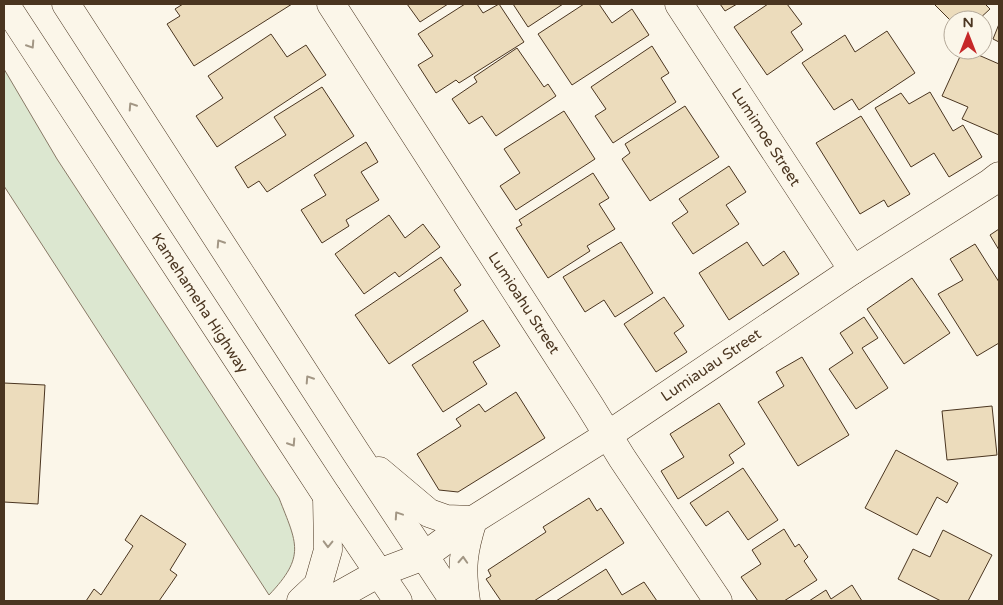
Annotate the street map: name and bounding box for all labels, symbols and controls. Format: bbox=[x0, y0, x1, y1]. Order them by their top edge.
north arrow bbox=[943, 10, 993, 60]
text: N bbox=[962, 14, 974, 31]
one-way arrow bbox=[25, 39, 35, 48]
street label: Lumimoe Street bbox=[728, 85, 805, 190]
one-way arrow bbox=[129, 103, 138, 112]
street label: Kamehameha Highway bbox=[148, 230, 252, 376]
one-way arrow bbox=[217, 239, 227, 248]
street label: Lumioahu Street bbox=[484, 249, 564, 358]
street label: Lumiauau Street bbox=[657, 325, 765, 405]
one-way arrow bbox=[305, 375, 315, 384]
one-way arrow bbox=[286, 437, 295, 446]
one-way arrow bbox=[394, 511, 404, 520]
one-way arrow bbox=[322, 541, 333, 549]
one-way arrow bbox=[458, 556, 469, 564]

